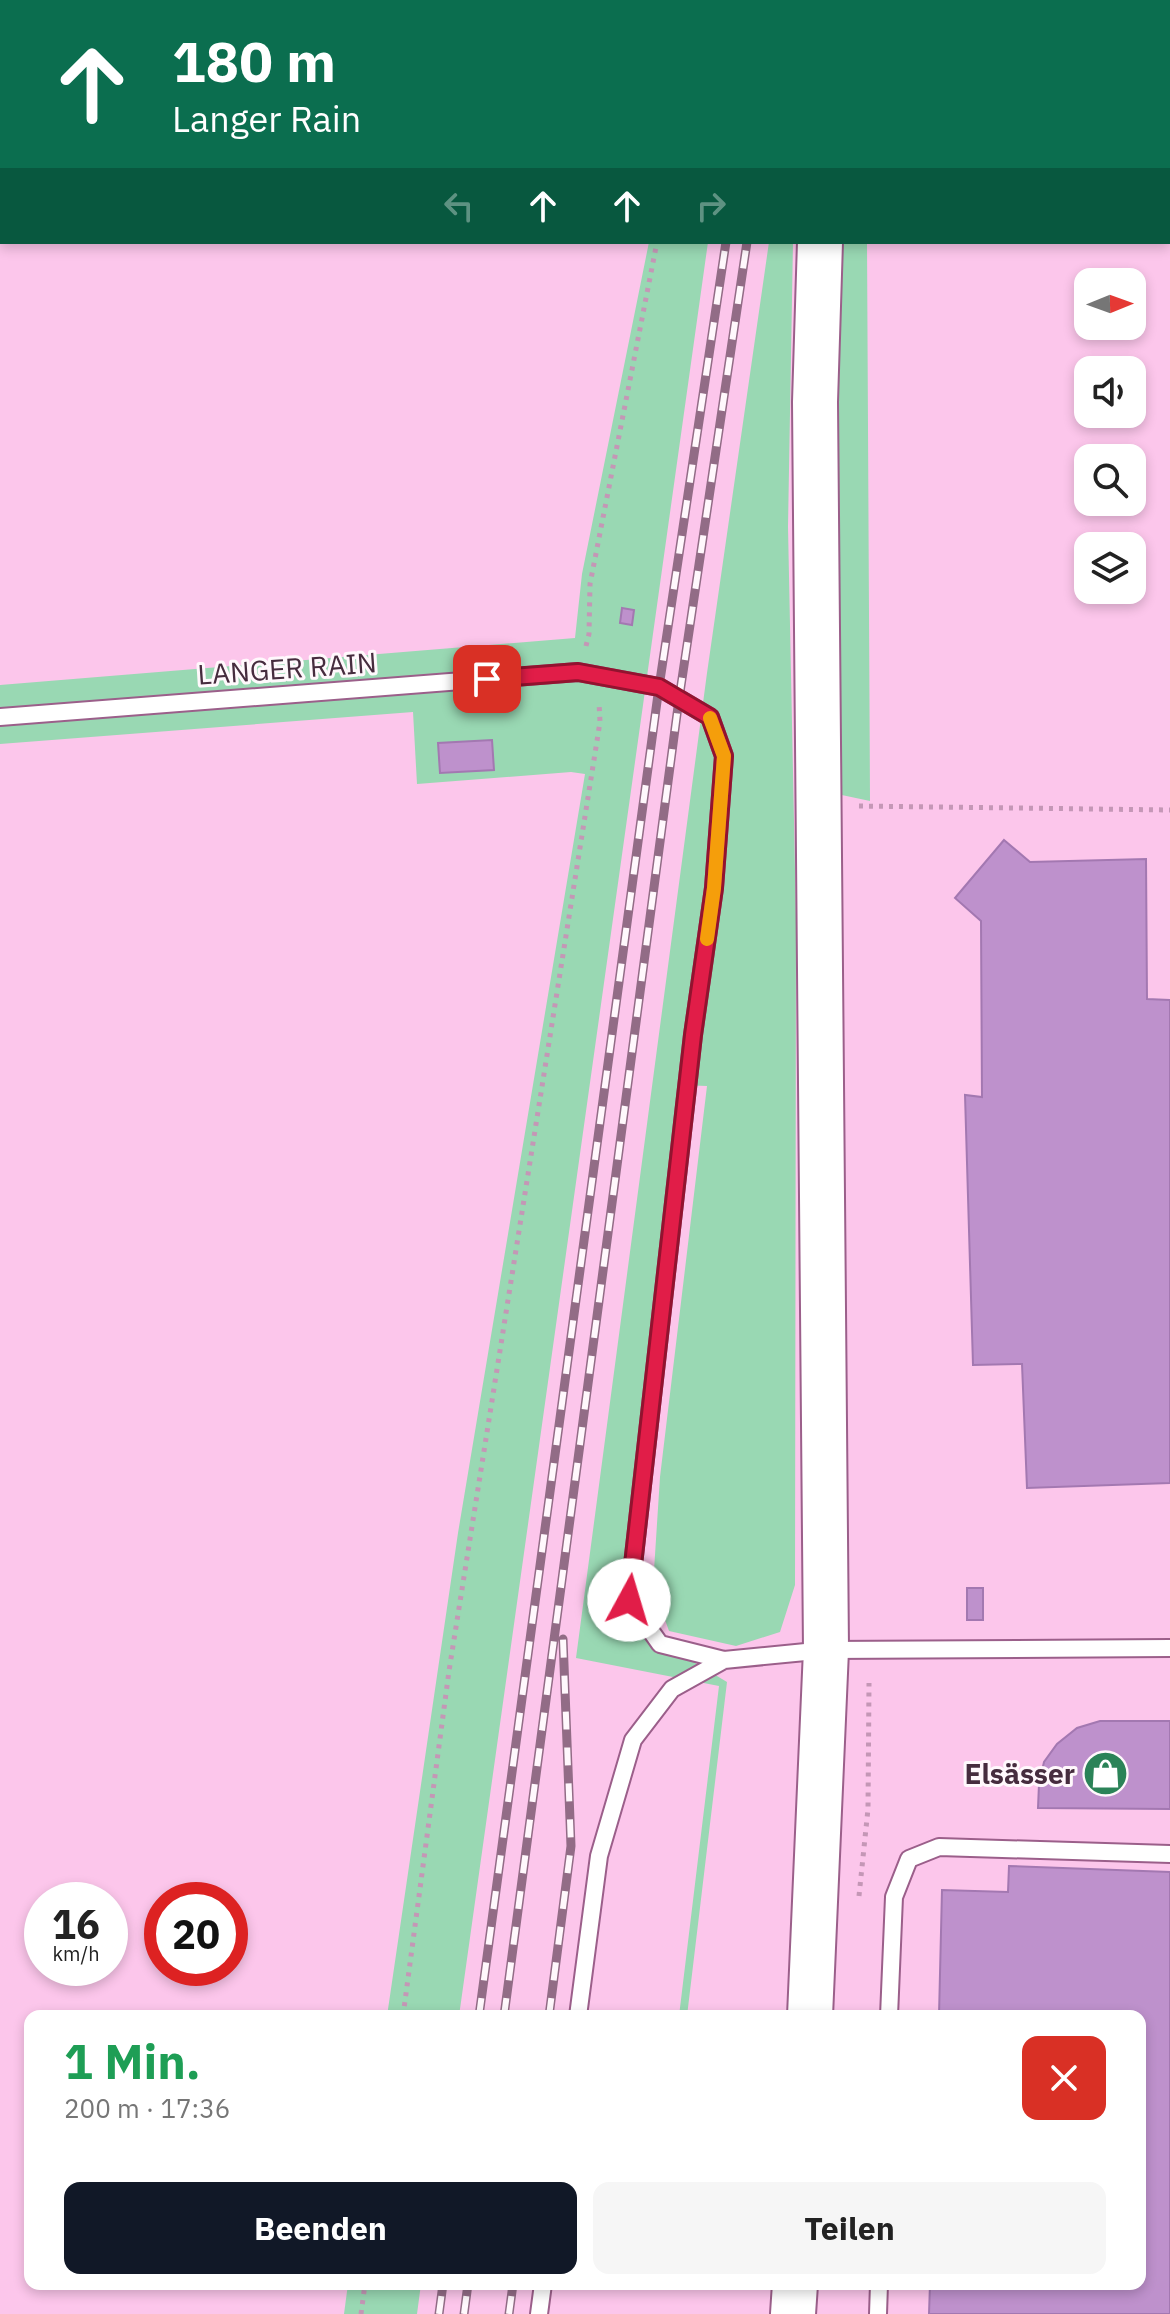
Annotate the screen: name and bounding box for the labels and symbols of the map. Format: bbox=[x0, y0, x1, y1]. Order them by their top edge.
north arrow bbox=[1074, 268, 1146, 340]
street label: LANGER RAIN bbox=[196, 643, 378, 693]
pin bbox=[453, 645, 521, 713]
position arrow bbox=[587, 1558, 671, 1642]
shop icon: Elsässer bbox=[1082, 1749, 1130, 1797]
place label: Elsässer bbox=[964, 1755, 1075, 1792]
speed limit sign: 20 bbox=[144, 1882, 248, 1986]

